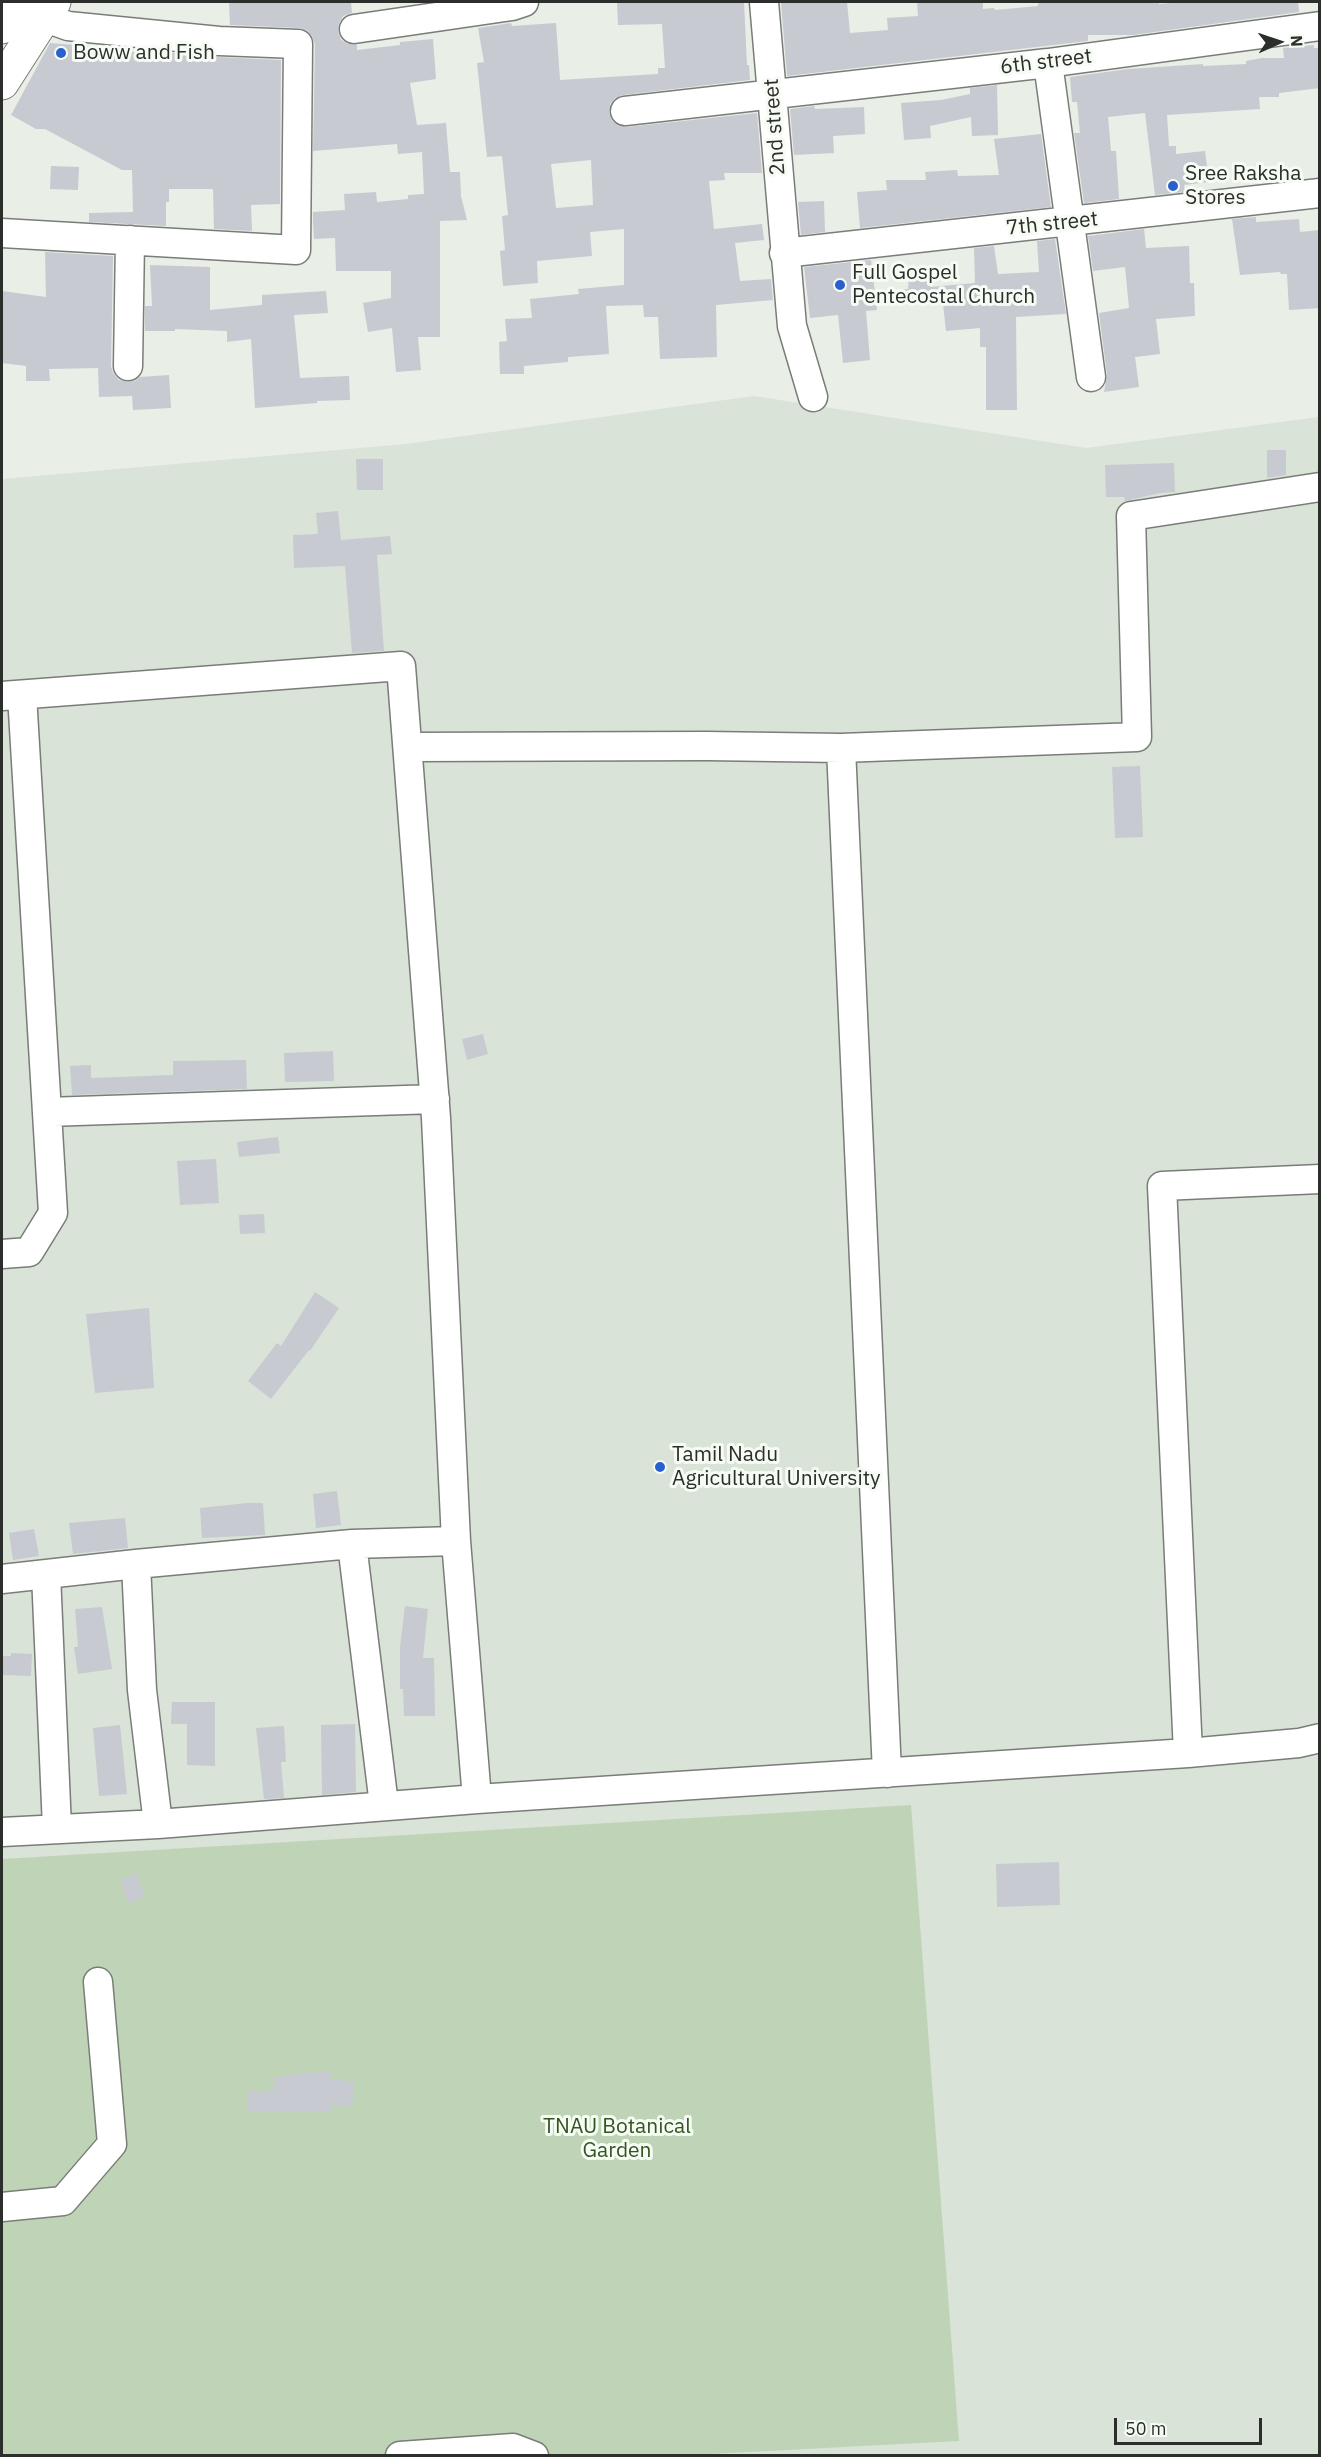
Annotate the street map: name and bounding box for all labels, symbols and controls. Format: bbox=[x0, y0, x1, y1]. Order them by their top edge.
north arrow bbox=[1249, 12, 1309, 72]
text: N bbox=[1287, 35, 1307, 47]
place label: Boww and Fish bbox=[73, 40, 215, 66]
street label: 6th street bbox=[999, 44, 1093, 80]
marker: Boww and Fish bbox=[54, 46, 68, 60]
street label: 2nd street bbox=[759, 78, 791, 176]
place label: Sree Raksha Stores bbox=[1185, 161, 1301, 211]
marker: Sree Raksha Stores bbox=[1166, 179, 1180, 193]
street label: 7th street bbox=[1005, 207, 1099, 241]
place label: Full Gospel Pentecostal Church bbox=[852, 260, 1035, 310]
marker: Full Gospel Pentecostal Church bbox=[833, 278, 847, 292]
place label: Tamil Nadu Agricultural University bbox=[672, 1442, 881, 1492]
marker: Tamil Nadu Agricultural University bbox=[653, 1460, 667, 1474]
park label: TNAU Botanical Garden bbox=[543, 2114, 691, 2164]
scale bar bbox=[1117, 2406, 1266, 2444]
text: 50 m bbox=[1125, 2417, 1167, 2440]

